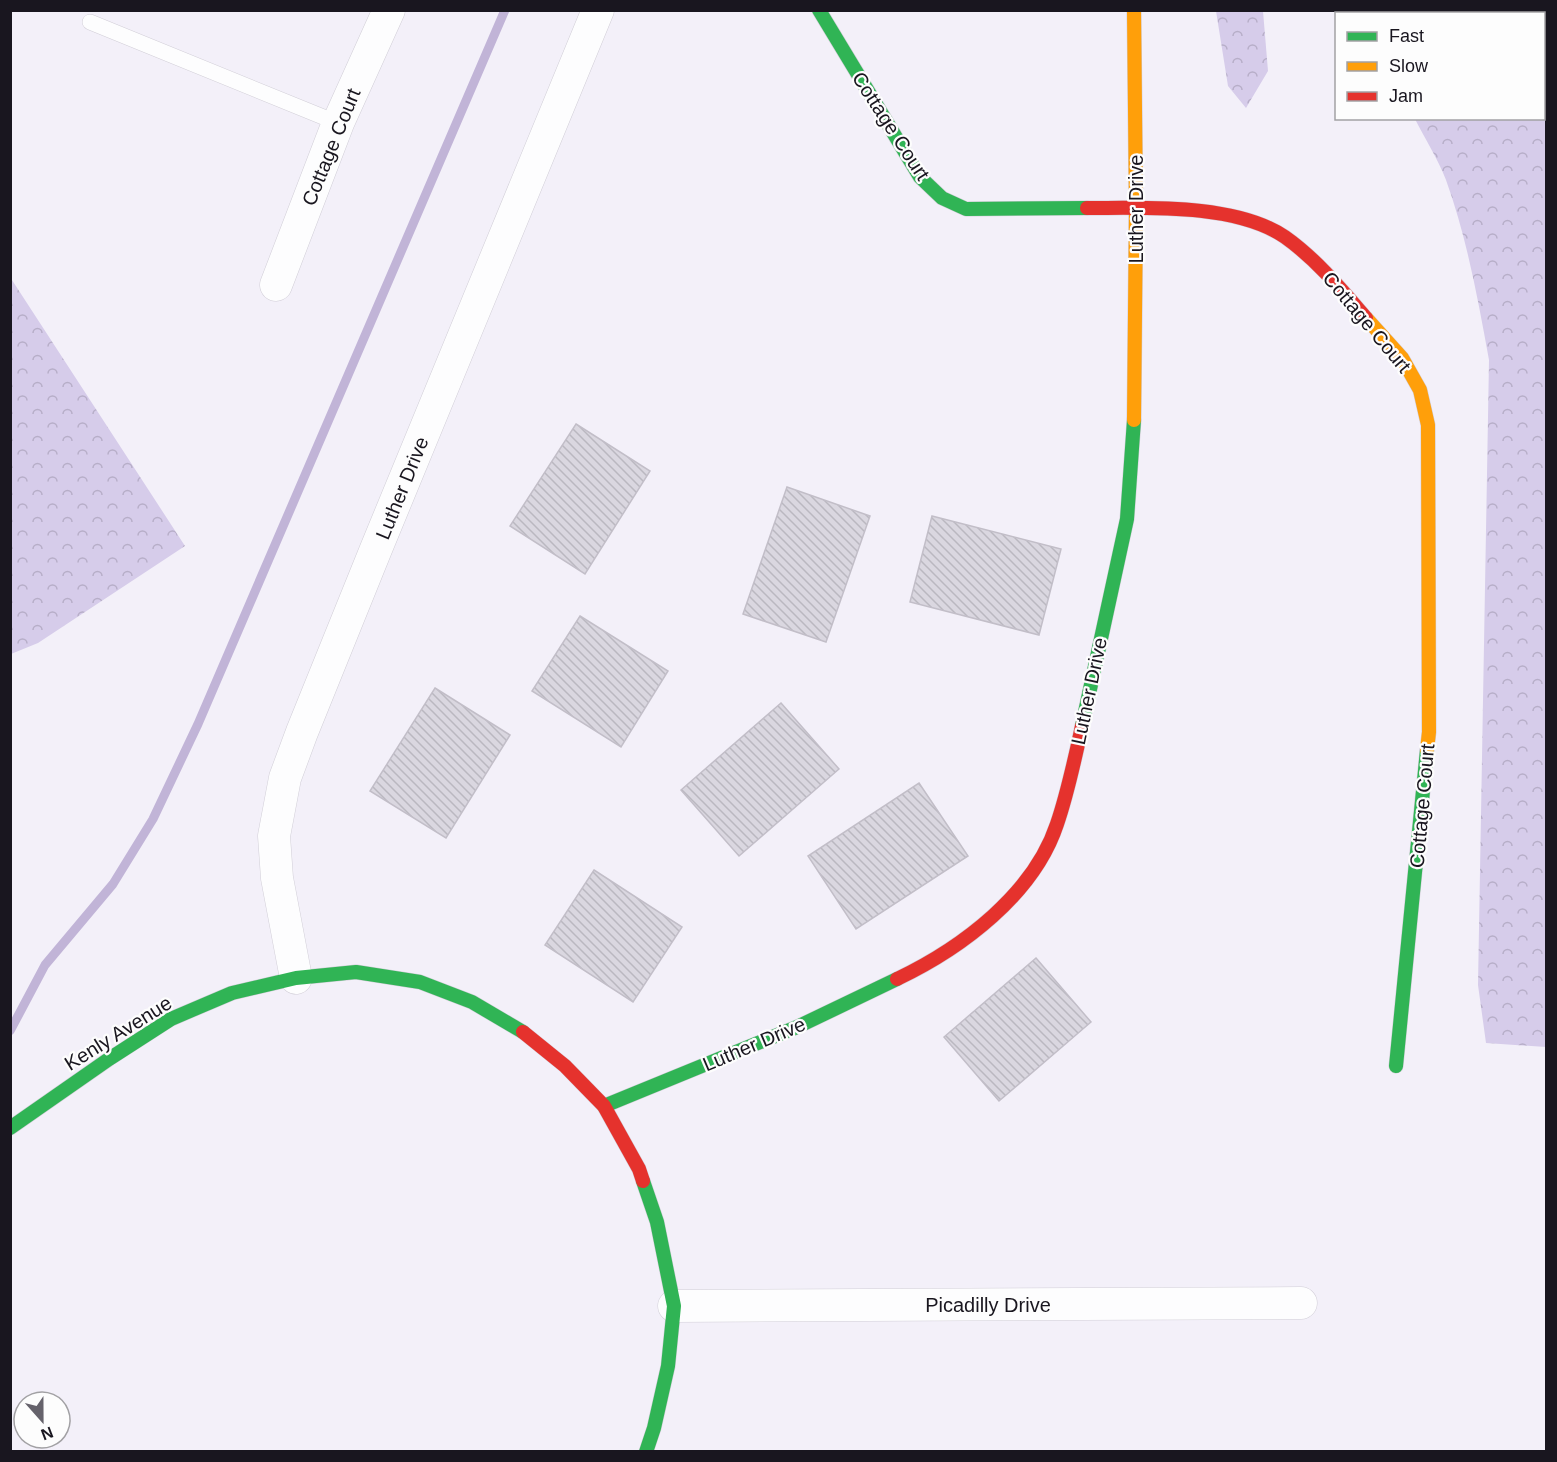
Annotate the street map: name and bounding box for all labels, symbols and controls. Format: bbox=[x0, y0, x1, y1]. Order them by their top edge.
legend bbox=[1335, 12, 1545, 120]
text: Fast bbox=[1389, 26, 1424, 46]
text: Slow bbox=[1389, 56, 1429, 76]
street label: Cottage Court bbox=[848, 68, 934, 185]
street label: Cottage Court bbox=[297, 85, 365, 209]
text: Jam bbox=[1389, 86, 1423, 106]
street label: Luther Drive bbox=[1125, 155, 1147, 263]
street label: Cottage Court bbox=[1319, 267, 1416, 377]
street label: Luther Drive bbox=[371, 433, 433, 543]
street label: Luther Drive bbox=[1067, 635, 1111, 747]
street label: Cottage Court bbox=[1406, 743, 1438, 869]
street label: Kenly Avenue bbox=[60, 991, 176, 1075]
street label: Luther Drive bbox=[700, 1013, 808, 1075]
street label: Picadilly Drive bbox=[925, 1294, 1051, 1316]
north arrow bbox=[12, 1390, 72, 1450]
text: N bbox=[39, 1424, 56, 1444]

